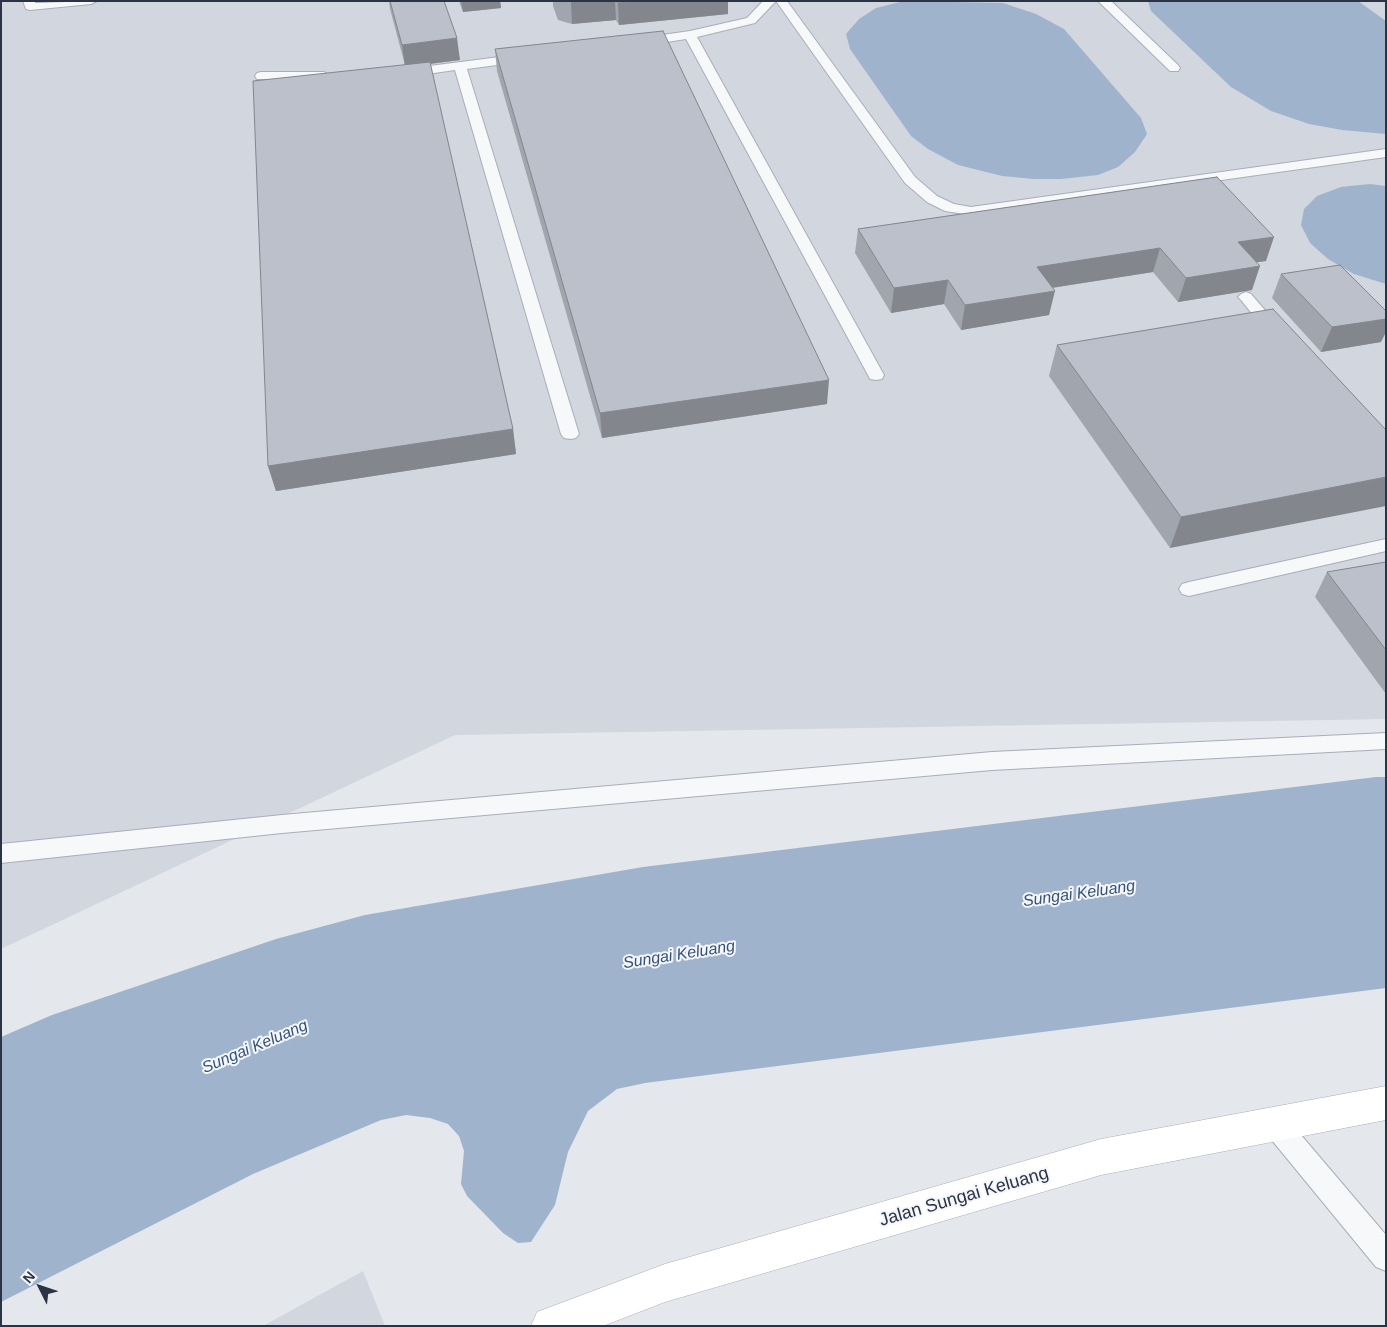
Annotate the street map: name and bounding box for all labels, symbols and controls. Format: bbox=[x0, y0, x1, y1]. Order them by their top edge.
water label: Sungai Keluang bbox=[1022, 877, 1136, 911]
water label: Sungai Keluang bbox=[622, 937, 736, 973]
water label: Sungai Keluang bbox=[199, 1016, 311, 1078]
street label: Jalan Sungai Keluang bbox=[877, 1162, 1051, 1232]
north arrow bbox=[15, 1262, 65, 1312]
text: N bbox=[19, 1268, 38, 1286]

